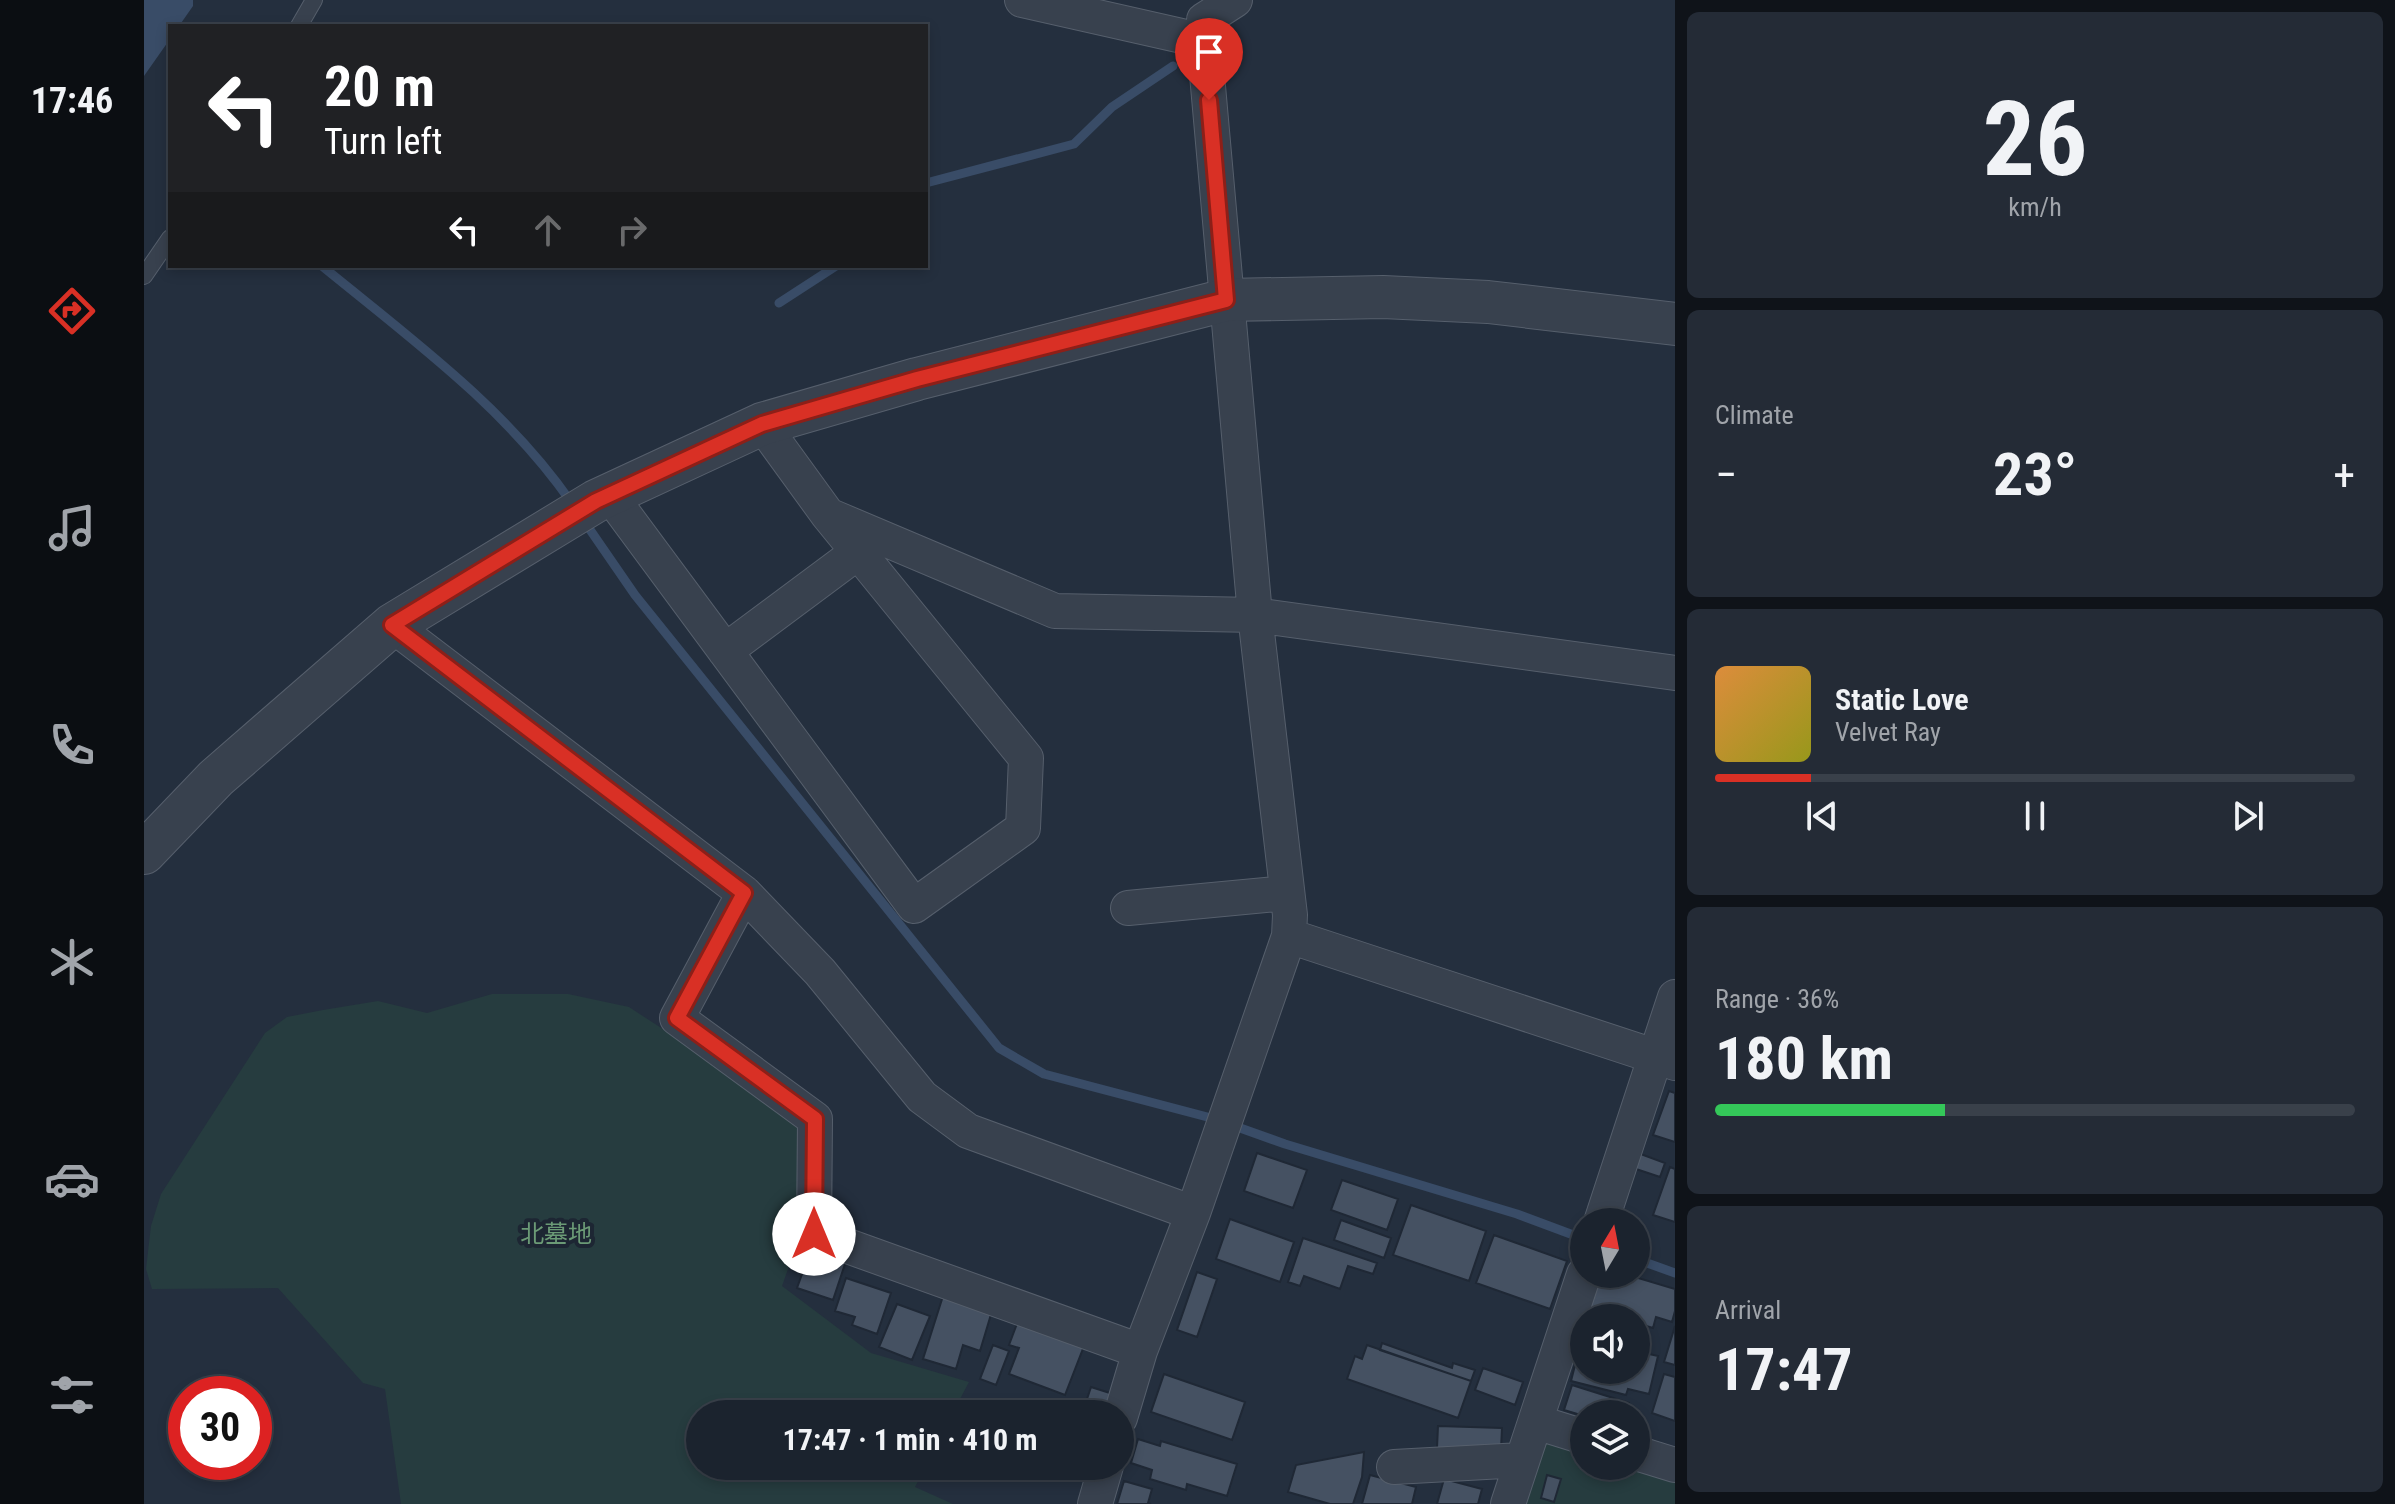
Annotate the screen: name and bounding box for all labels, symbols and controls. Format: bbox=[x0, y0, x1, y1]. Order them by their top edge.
pin bbox=[1175, 18, 1243, 100]
icon: arrive bbox=[1187, 30, 1231, 74]
text: 20 m bbox=[324, 54, 435, 120]
icon: left bbox=[192, 56, 296, 160]
text: 26 bbox=[1982, 79, 2088, 200]
text: 17:46 bbox=[31, 80, 113, 122]
text: Turn left bbox=[324, 121, 442, 163]
text: km/h bbox=[2008, 192, 2062, 222]
icon: left bbox=[442, 208, 486, 252]
icon: ahead bbox=[526, 208, 570, 252]
icon: right bbox=[610, 208, 654, 252]
icon: directions bbox=[44, 283, 100, 339]
text: Climate bbox=[1715, 400, 1794, 430]
text: 23° bbox=[1993, 439, 2077, 510]
text: − bbox=[1715, 449, 1737, 501]
text: + bbox=[2333, 449, 2355, 501]
icon: music bbox=[44, 500, 100, 556]
text: Static Love bbox=[1835, 682, 1969, 717]
icon: phone bbox=[44, 717, 100, 773]
text: Velvet Ray bbox=[1835, 717, 1941, 747]
icon: previous bbox=[1800, 794, 1844, 838]
icon: pause bbox=[2013, 794, 2057, 838]
icon: next bbox=[2226, 794, 2270, 838]
icon: climate bbox=[44, 934, 100, 990]
text: Range · 36% bbox=[1715, 984, 1839, 1014]
text: 180 km bbox=[1715, 1023, 1893, 1094]
icon: car bbox=[44, 1151, 100, 1207]
position arrow bbox=[772, 1192, 856, 1276]
north arrow bbox=[1570, 1208, 1650, 1288]
map controls bbox=[1570, 1208, 1650, 1480]
park label: 北墓地 bbox=[520, 1220, 592, 1248]
text: Arrival bbox=[1715, 1295, 1781, 1325]
button: sound bbox=[1570, 1304, 1650, 1384]
text: 17:47 bbox=[1715, 1334, 1853, 1405]
icon: filters bbox=[44, 1367, 100, 1423]
speed limit sign: 30 bbox=[168, 1376, 272, 1480]
button: layers bbox=[1570, 1400, 1650, 1480]
text: 17:47 · 1 min · 410 m bbox=[783, 1422, 1037, 1457]

